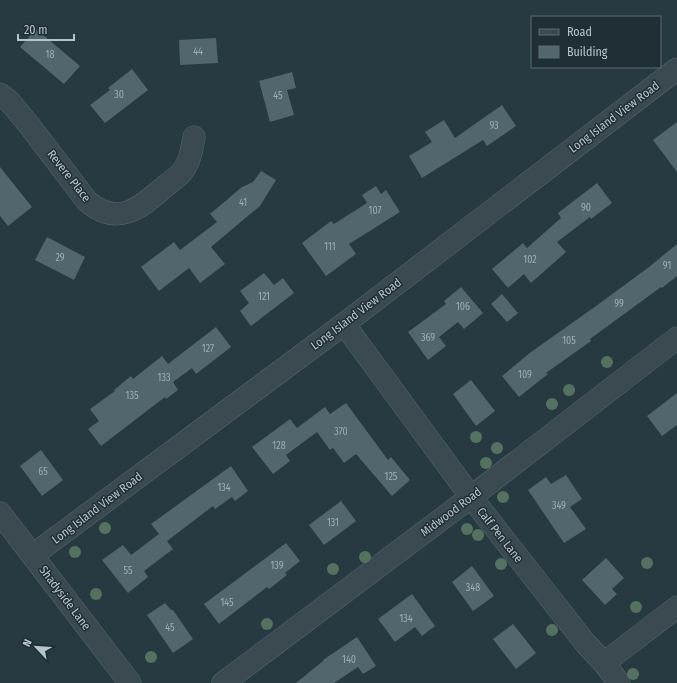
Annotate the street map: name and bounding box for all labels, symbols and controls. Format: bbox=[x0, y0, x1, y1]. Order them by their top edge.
scale bar bbox=[18, 16, 74, 42]
legend bbox=[531, 16, 661, 68]
text: 20 m bbox=[24, 23, 48, 37]
text: Road bbox=[567, 25, 592, 39]
text: Building bbox=[567, 45, 608, 59]
house number: 44 bbox=[193, 46, 203, 58]
house number: 18 bbox=[46, 49, 54, 61]
street label: Long Island View Road bbox=[566, 78, 662, 156]
house number: 30 bbox=[114, 89, 124, 101]
house number: 45 bbox=[273, 90, 283, 102]
house number: 93 bbox=[489, 120, 499, 132]
street label: Revere Place bbox=[44, 147, 94, 205]
house number: 41 bbox=[239, 197, 247, 209]
house number: 90 bbox=[581, 202, 591, 214]
house number: 107 bbox=[369, 205, 381, 217]
house number: 111 bbox=[324, 241, 336, 253]
house number: 29 bbox=[55, 252, 65, 264]
house number: 102 bbox=[523, 254, 537, 266]
house number: 91 bbox=[663, 260, 671, 272]
street label: Long Island View Road bbox=[308, 275, 404, 353]
house number: 121 bbox=[258, 291, 270, 303]
house number: 99 bbox=[614, 298, 624, 310]
house number: 106 bbox=[456, 301, 470, 313]
house number: 369 bbox=[421, 332, 435, 344]
house number: 105 bbox=[562, 335, 576, 347]
house number: 127 bbox=[202, 343, 214, 355]
house number: 109 bbox=[518, 369, 532, 381]
house number: 133 bbox=[158, 372, 171, 384]
house number: 135 bbox=[126, 390, 139, 402]
house number: 370 bbox=[334, 426, 348, 438]
house number: 128 bbox=[272, 440, 286, 452]
house number: 65 bbox=[38, 466, 48, 478]
street label: Long Island View Road bbox=[49, 469, 145, 547]
house number: 125 bbox=[385, 471, 398, 483]
house number: 134 bbox=[217, 482, 231, 494]
street label: Midwood Road bbox=[418, 485, 484, 539]
house number: 349 bbox=[552, 500, 566, 512]
street label: Calf Pen Lane bbox=[474, 505, 526, 565]
house number: 131 bbox=[327, 517, 339, 529]
house number: 139 bbox=[270, 560, 284, 572]
street label: Shadyside Lane bbox=[36, 563, 94, 633]
house number: 55 bbox=[123, 565, 133, 577]
house number: 348 bbox=[466, 582, 480, 594]
house number: 145 bbox=[220, 597, 234, 609]
house number: 134 bbox=[399, 613, 413, 625]
house number: 45 bbox=[165, 622, 175, 634]
north arrow bbox=[16, 627, 56, 667]
text: N bbox=[20, 637, 35, 649]
house number: 140 bbox=[342, 654, 356, 666]

